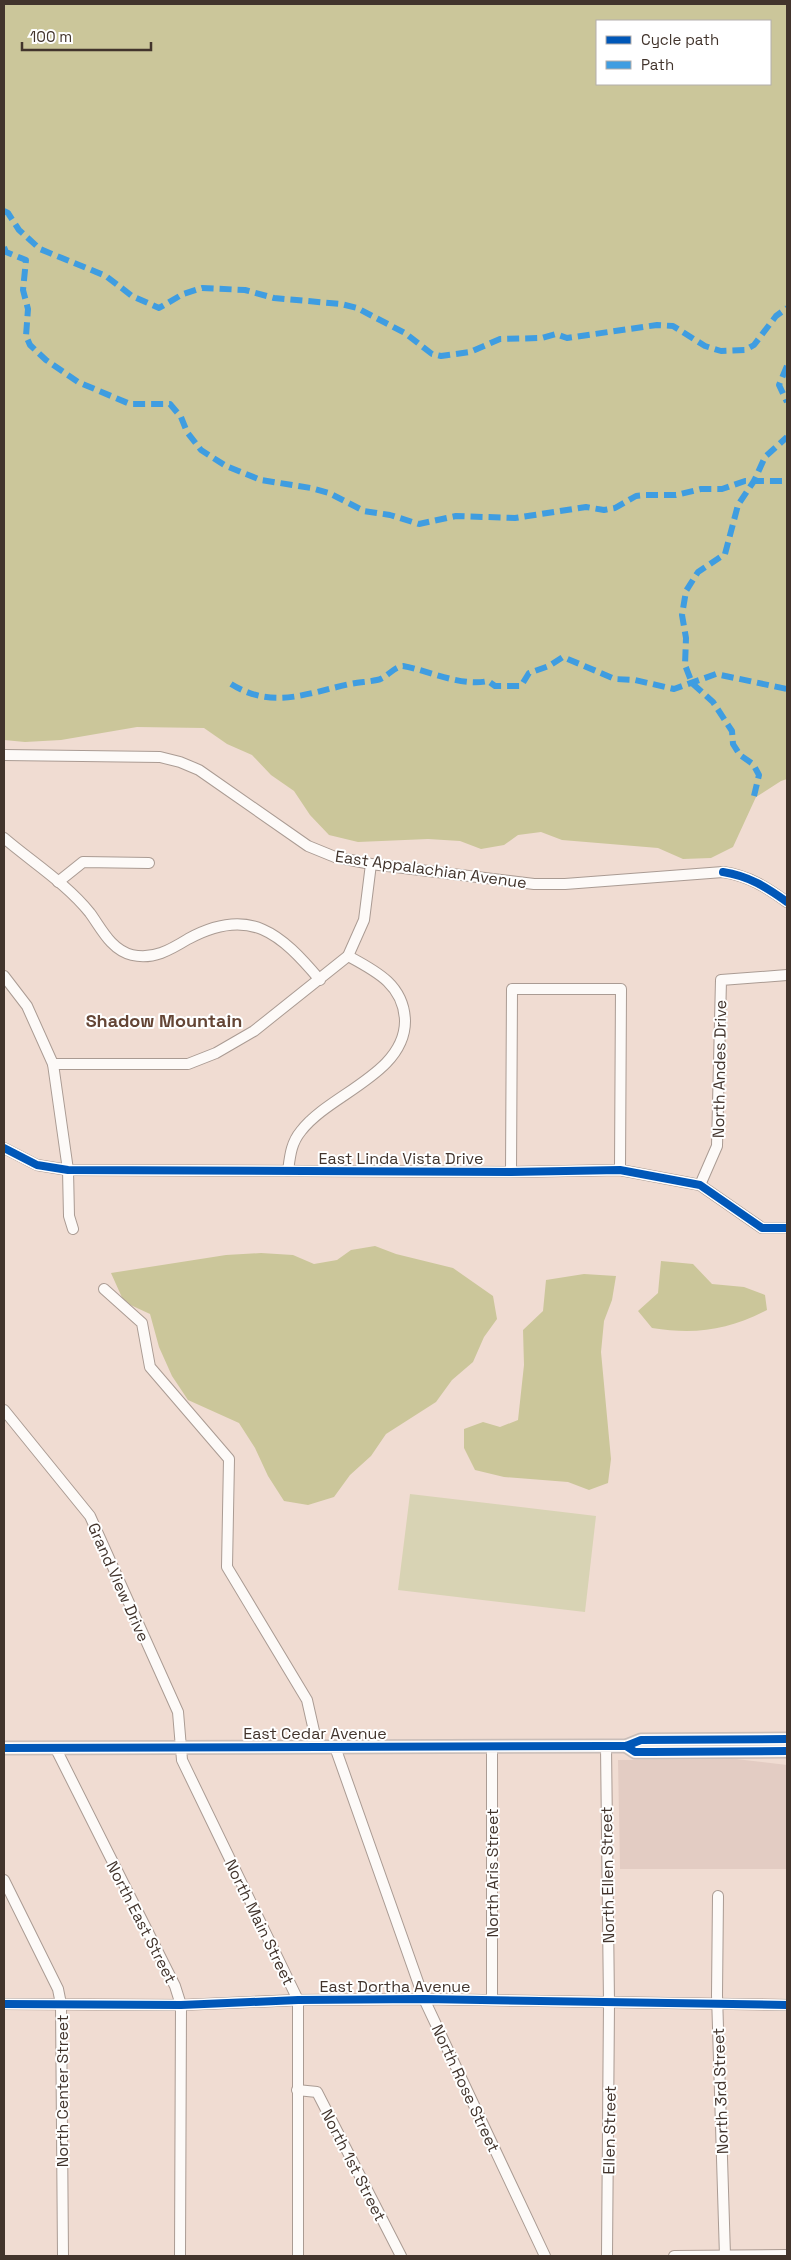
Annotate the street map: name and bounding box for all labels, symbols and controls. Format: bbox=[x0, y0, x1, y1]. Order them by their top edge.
scale bar bbox=[22, 20, 151, 52]
legend bbox=[596, 20, 771, 85]
text: 100 m bbox=[30, 27, 72, 46]
text: Cycle path bbox=[641, 30, 719, 49]
text: Path bbox=[641, 55, 674, 74]
street label: East Appalachian Avenue bbox=[334, 846, 528, 893]
street label: North Andes Drive bbox=[708, 1000, 731, 1138]
district label: Shadow Mountain bbox=[86, 1009, 242, 1032]
street label: East Linda Vista Drive bbox=[319, 1148, 483, 1169]
street label: Grand View Drive bbox=[83, 1519, 154, 1645]
street label: East Cedar Avenue bbox=[243, 1723, 387, 1744]
street label: North Ellen Street bbox=[596, 1806, 619, 1944]
street label: North Aris Street bbox=[482, 1808, 503, 1938]
street label: North Main Street bbox=[220, 1856, 299, 1989]
street label: North East Street bbox=[102, 1857, 181, 1987]
street label: East Dortha Avenue bbox=[319, 1976, 471, 1997]
street label: North Center Street bbox=[52, 2015, 73, 2167]
street label: North Rose Street bbox=[427, 2021, 504, 2156]
street label: North 3rd Street bbox=[708, 2027, 733, 2155]
street label: Ellen Street bbox=[598, 2085, 621, 2175]
street label: North 1st Street bbox=[316, 2106, 391, 2225]

